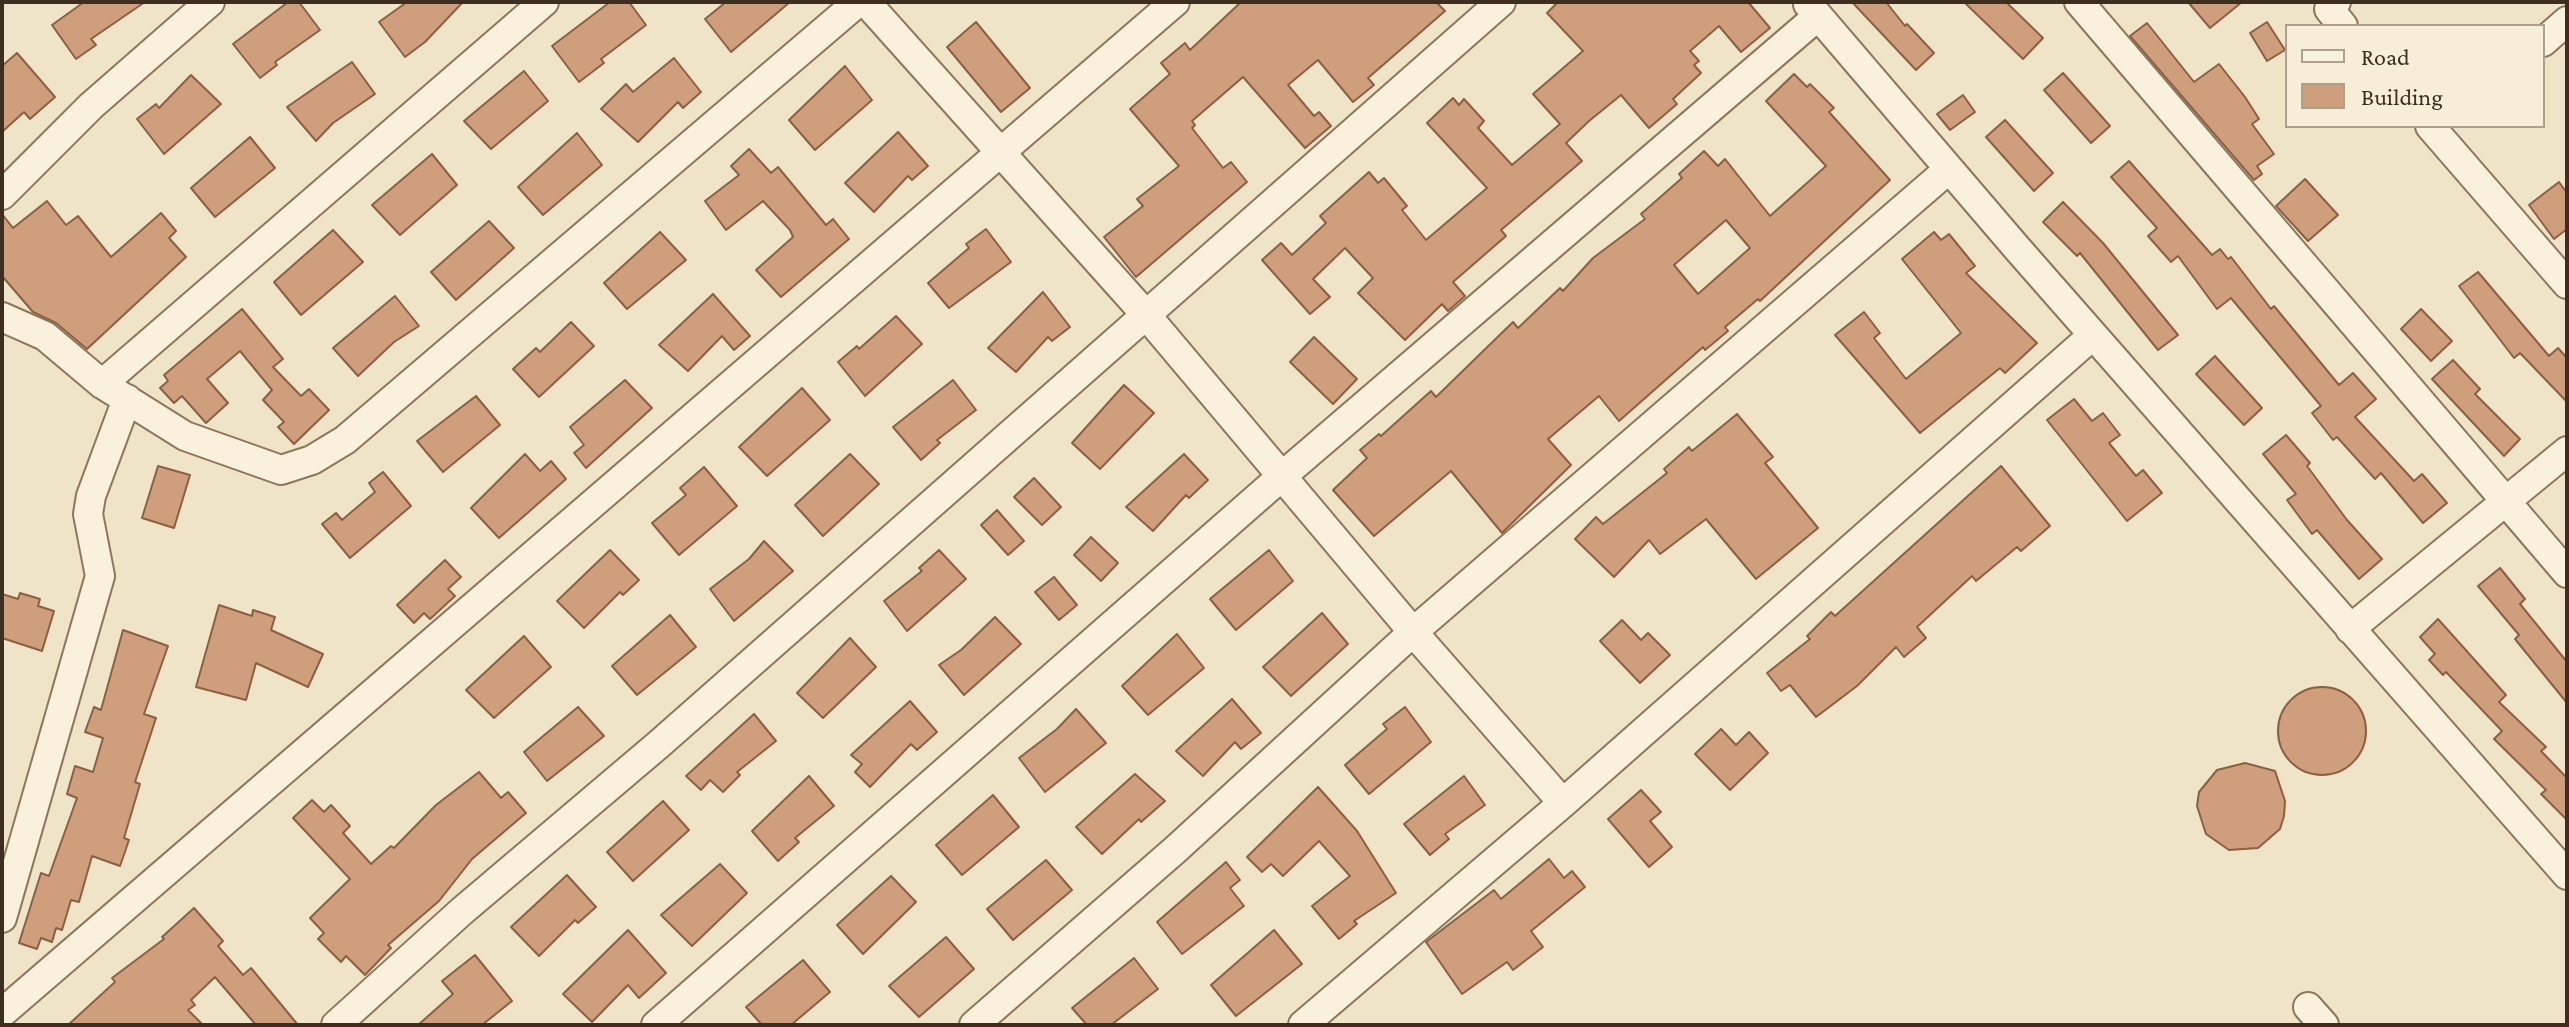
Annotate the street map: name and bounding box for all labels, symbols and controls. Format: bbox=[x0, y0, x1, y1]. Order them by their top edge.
legend bbox=[2285, 24, 2545, 128]
text: Road bbox=[2361, 43, 2410, 70]
text: Building bbox=[2361, 83, 2443, 110]

